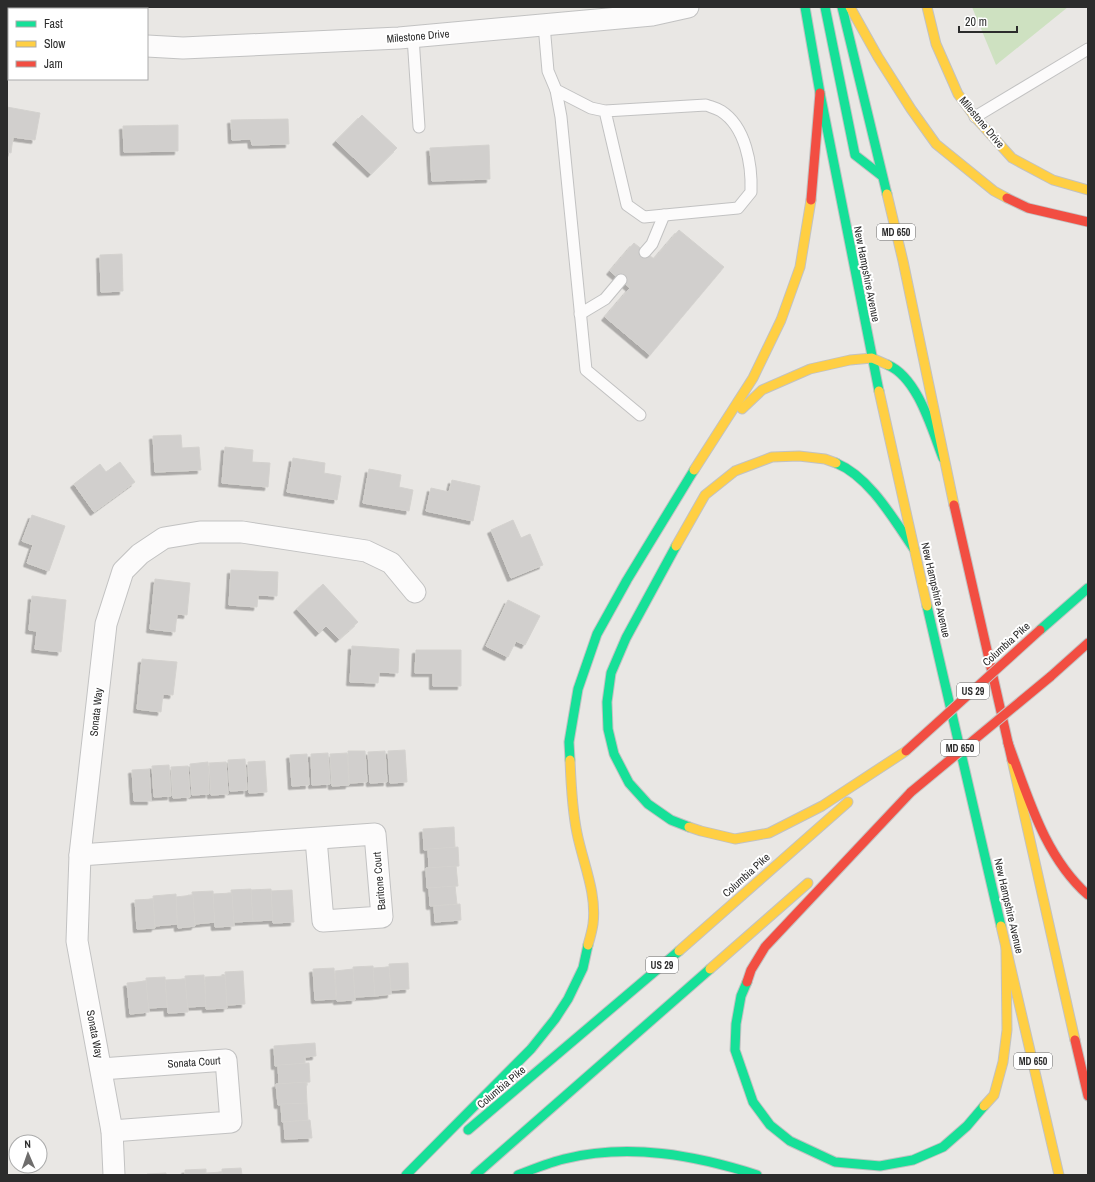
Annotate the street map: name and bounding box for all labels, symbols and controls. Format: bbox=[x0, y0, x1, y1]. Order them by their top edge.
legend bbox=[8, 8, 148, 80]
scale bar bbox=[959, 8, 1017, 34]
text: 20 m bbox=[965, 14, 987, 30]
text: Fast bbox=[44, 16, 63, 32]
street label: Milestone Drive bbox=[386, 26, 450, 46]
text: Slow bbox=[44, 36, 66, 52]
text: Jam bbox=[44, 56, 63, 72]
street label: Milestone Drive bbox=[956, 93, 1008, 151]
road number: MD 650 bbox=[877, 224, 915, 240]
street label: New Hampshire Avenue bbox=[851, 225, 883, 323]
street label: New Hampshire Avenue bbox=[918, 541, 954, 639]
street label: Columbia Pike bbox=[979, 619, 1033, 669]
road number: US 29 bbox=[957, 683, 989, 699]
street label: Sonata Way bbox=[86, 687, 106, 737]
road number: MD 650 bbox=[941, 740, 979, 756]
street label: Columbia Pike bbox=[719, 850, 773, 900]
street label: Baritone Court bbox=[369, 851, 389, 911]
street label: New Hampshire Avenue bbox=[991, 857, 1027, 955]
road number: US 29 bbox=[646, 957, 678, 973]
street label: Sonata Way bbox=[83, 1009, 107, 1060]
street label: Sonata Court bbox=[167, 1053, 221, 1071]
road number: MD 650 bbox=[1014, 1053, 1052, 1069]
street label: Columbia Pike bbox=[474, 1063, 528, 1111]
north arrow bbox=[8, 1134, 48, 1174]
text: N bbox=[24, 1137, 31, 1151]

